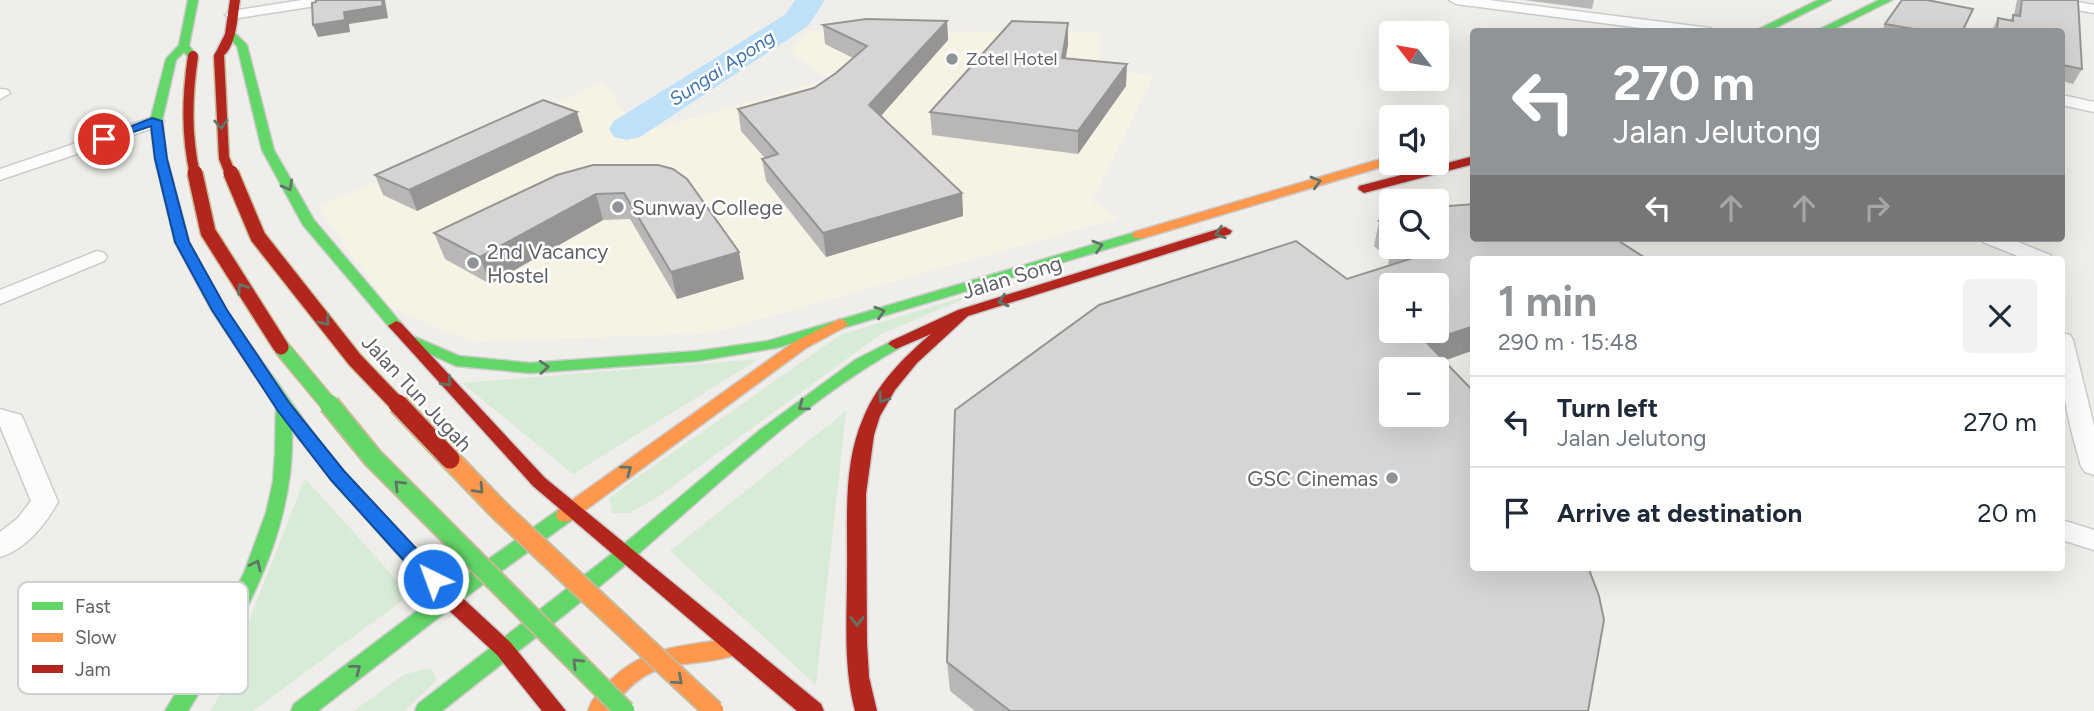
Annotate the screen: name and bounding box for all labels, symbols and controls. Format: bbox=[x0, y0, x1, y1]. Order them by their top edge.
north arrow bbox=[1379, 21, 1449, 91]
map controls bbox=[1379, 21, 1449, 427]
water label: Sungai Apong bbox=[665, 25, 779, 111]
place label: Zotel Hotel bbox=[966, 48, 1057, 70]
marker: Zotel Hotel bbox=[944, 51, 960, 67]
text: 270 m bbox=[1613, 53, 1755, 112]
icon: left bbox=[1498, 56, 1589, 147]
button: sound bbox=[1379, 105, 1449, 175]
pin bbox=[74, 109, 134, 169]
text: Jalan Jelutong bbox=[1613, 113, 1821, 151]
one-way arrow bbox=[213, 119, 228, 130]
icon: arrive bbox=[85, 120, 123, 158]
one-way arrow bbox=[1310, 175, 1322, 190]
one-way arrow bbox=[280, 179, 294, 192]
button: search bbox=[1379, 189, 1449, 259]
icon: left bbox=[1639, 189, 1677, 227]
icon: ahead bbox=[1712, 189, 1750, 227]
icon: ahead bbox=[1785, 189, 1823, 227]
icon: right bbox=[1858, 189, 1896, 227]
place label: Sunway College bbox=[632, 195, 783, 220]
marker: Sunway College bbox=[610, 199, 626, 215]
one-way arrow bbox=[1214, 225, 1226, 239]
place label: 2nd Vacancy Hostel bbox=[487, 239, 608, 288]
one-way arrow bbox=[1092, 240, 1104, 255]
street label: Jalan Song bbox=[959, 250, 1065, 304]
marker: 2nd Vacancy Hostel bbox=[465, 255, 481, 271]
button: + bbox=[1379, 273, 1449, 343]
text: 1 min bbox=[1498, 276, 1597, 327]
button: close bbox=[1963, 279, 2037, 353]
one-way arrow bbox=[237, 283, 250, 296]
one-way arrow bbox=[997, 293, 1009, 308]
one-way arrow bbox=[873, 306, 886, 320]
one-way arrow bbox=[316, 314, 329, 326]
text: 290 m · 15:48 bbox=[1498, 328, 1638, 356]
street label: Jalan Tun Jugah bbox=[357, 330, 477, 456]
button: − bbox=[1379, 357, 1449, 427]
one-way arrow bbox=[538, 360, 549, 375]
one-way arrow bbox=[438, 374, 451, 387]
one-way arrow bbox=[878, 391, 891, 404]
text: Turn left bbox=[1557, 392, 1658, 424]
one-way arrow bbox=[798, 398, 811, 411]
icon: left bbox=[1498, 403, 1536, 441]
text: 270 m bbox=[1963, 406, 2037, 438]
text: Jalan Jelutong bbox=[1557, 424, 1707, 452]
one-way arrow bbox=[619, 466, 632, 479]
place label: GSC Cinemas bbox=[1247, 466, 1378, 491]
marker: GSC Cinemas bbox=[1384, 470, 1400, 486]
one-way arrow bbox=[394, 480, 407, 493]
one-way arrow bbox=[470, 481, 483, 494]
icon: arrive bbox=[1498, 494, 1536, 532]
text: Arrive at destination bbox=[1557, 497, 1802, 529]
text: 20 m bbox=[1977, 497, 2037, 529]
position arrow bbox=[396, 542, 470, 616]
one-way arrow bbox=[247, 560, 261, 573]
legend bbox=[18, 582, 248, 694]
text: Fast bbox=[75, 595, 111, 618]
one-way arrow bbox=[849, 616, 865, 627]
text: Slow bbox=[75, 626, 117, 649]
text: Jam bbox=[75, 658, 111, 681]
one-way arrow bbox=[572, 658, 585, 671]
one-way arrow bbox=[349, 665, 361, 678]
one-way arrow bbox=[670, 672, 683, 685]

